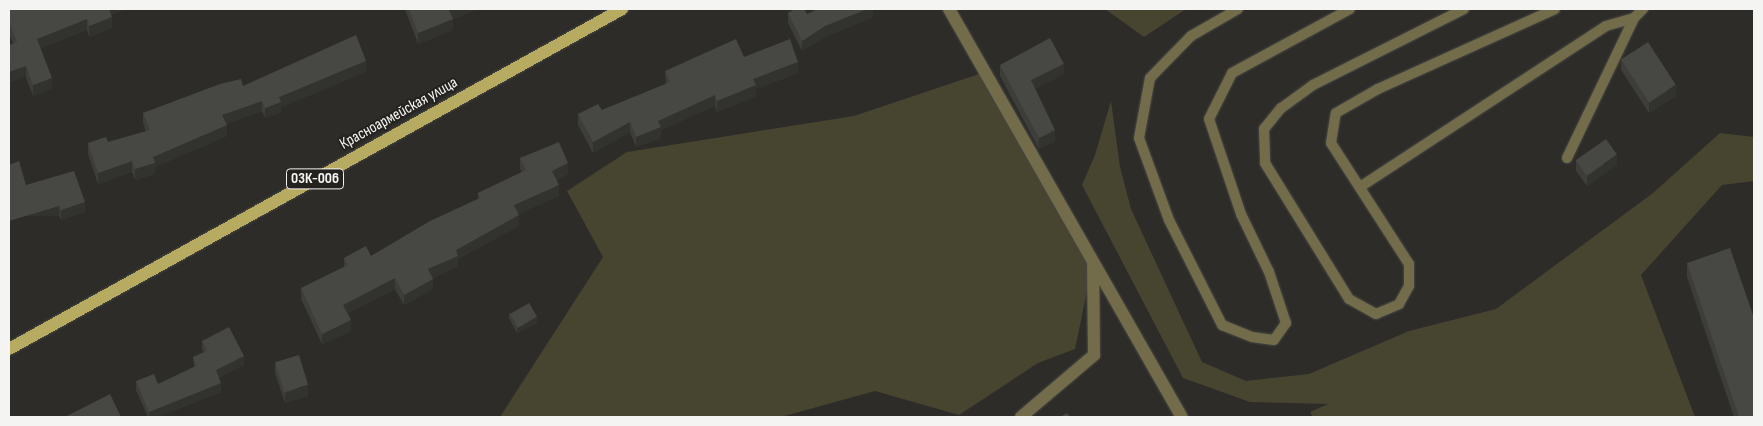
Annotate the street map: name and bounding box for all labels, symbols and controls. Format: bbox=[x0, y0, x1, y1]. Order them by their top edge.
street label: Красноармейская улица bbox=[337, 74, 461, 154]
road number: 03К-006 bbox=[285, 166, 345, 192]

